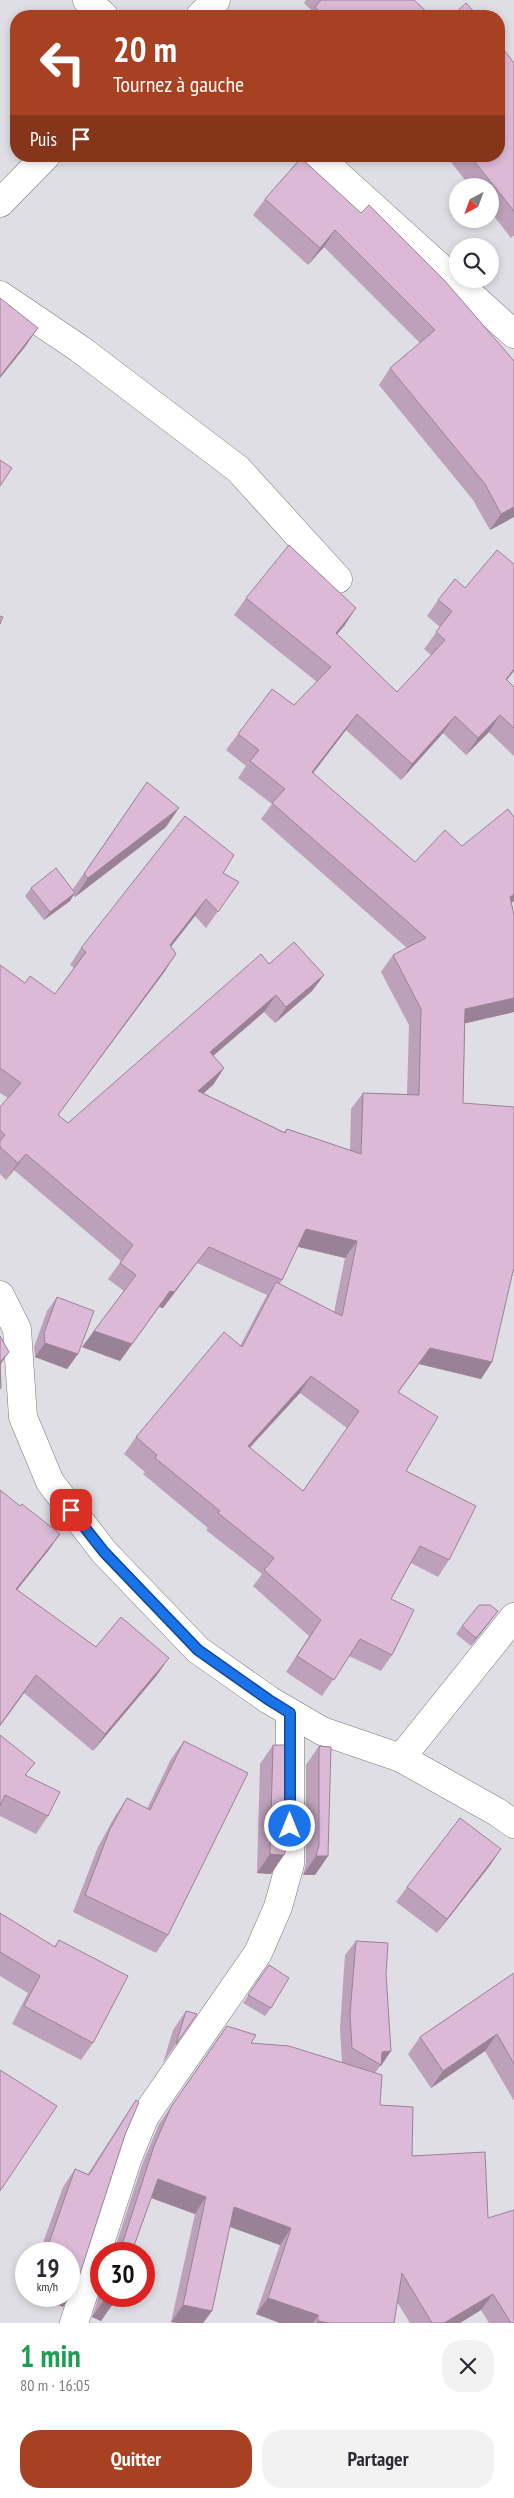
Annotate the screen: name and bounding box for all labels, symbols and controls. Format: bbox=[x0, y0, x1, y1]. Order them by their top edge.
text: 20 m bbox=[113, 26, 177, 72]
icon: left bbox=[30, 30, 95, 95]
text: Tournez à gauche bbox=[113, 70, 244, 98]
icon: arrive bbox=[67, 125, 95, 153]
text: Puis bbox=[30, 127, 57, 151]
north arrow bbox=[449, 178, 499, 228]
map controls bbox=[449, 178, 499, 288]
button: search bbox=[449, 238, 499, 288]
pin bbox=[50, 1489, 92, 1531]
icon: arrive bbox=[57, 1496, 85, 1524]
position arrow bbox=[263, 1799, 315, 1851]
speed limit sign: 30 bbox=[90, 2242, 155, 2307]
text: 19 bbox=[36, 2252, 59, 2284]
text: km/h bbox=[37, 2279, 58, 2294]
text: 1 min bbox=[20, 2336, 81, 2375]
button: close bbox=[442, 2340, 494, 2392]
text: 80 m · 16:05 bbox=[20, 2375, 91, 2395]
button: Quitter bbox=[20, 2430, 252, 2488]
button: Partager bbox=[262, 2430, 494, 2488]

